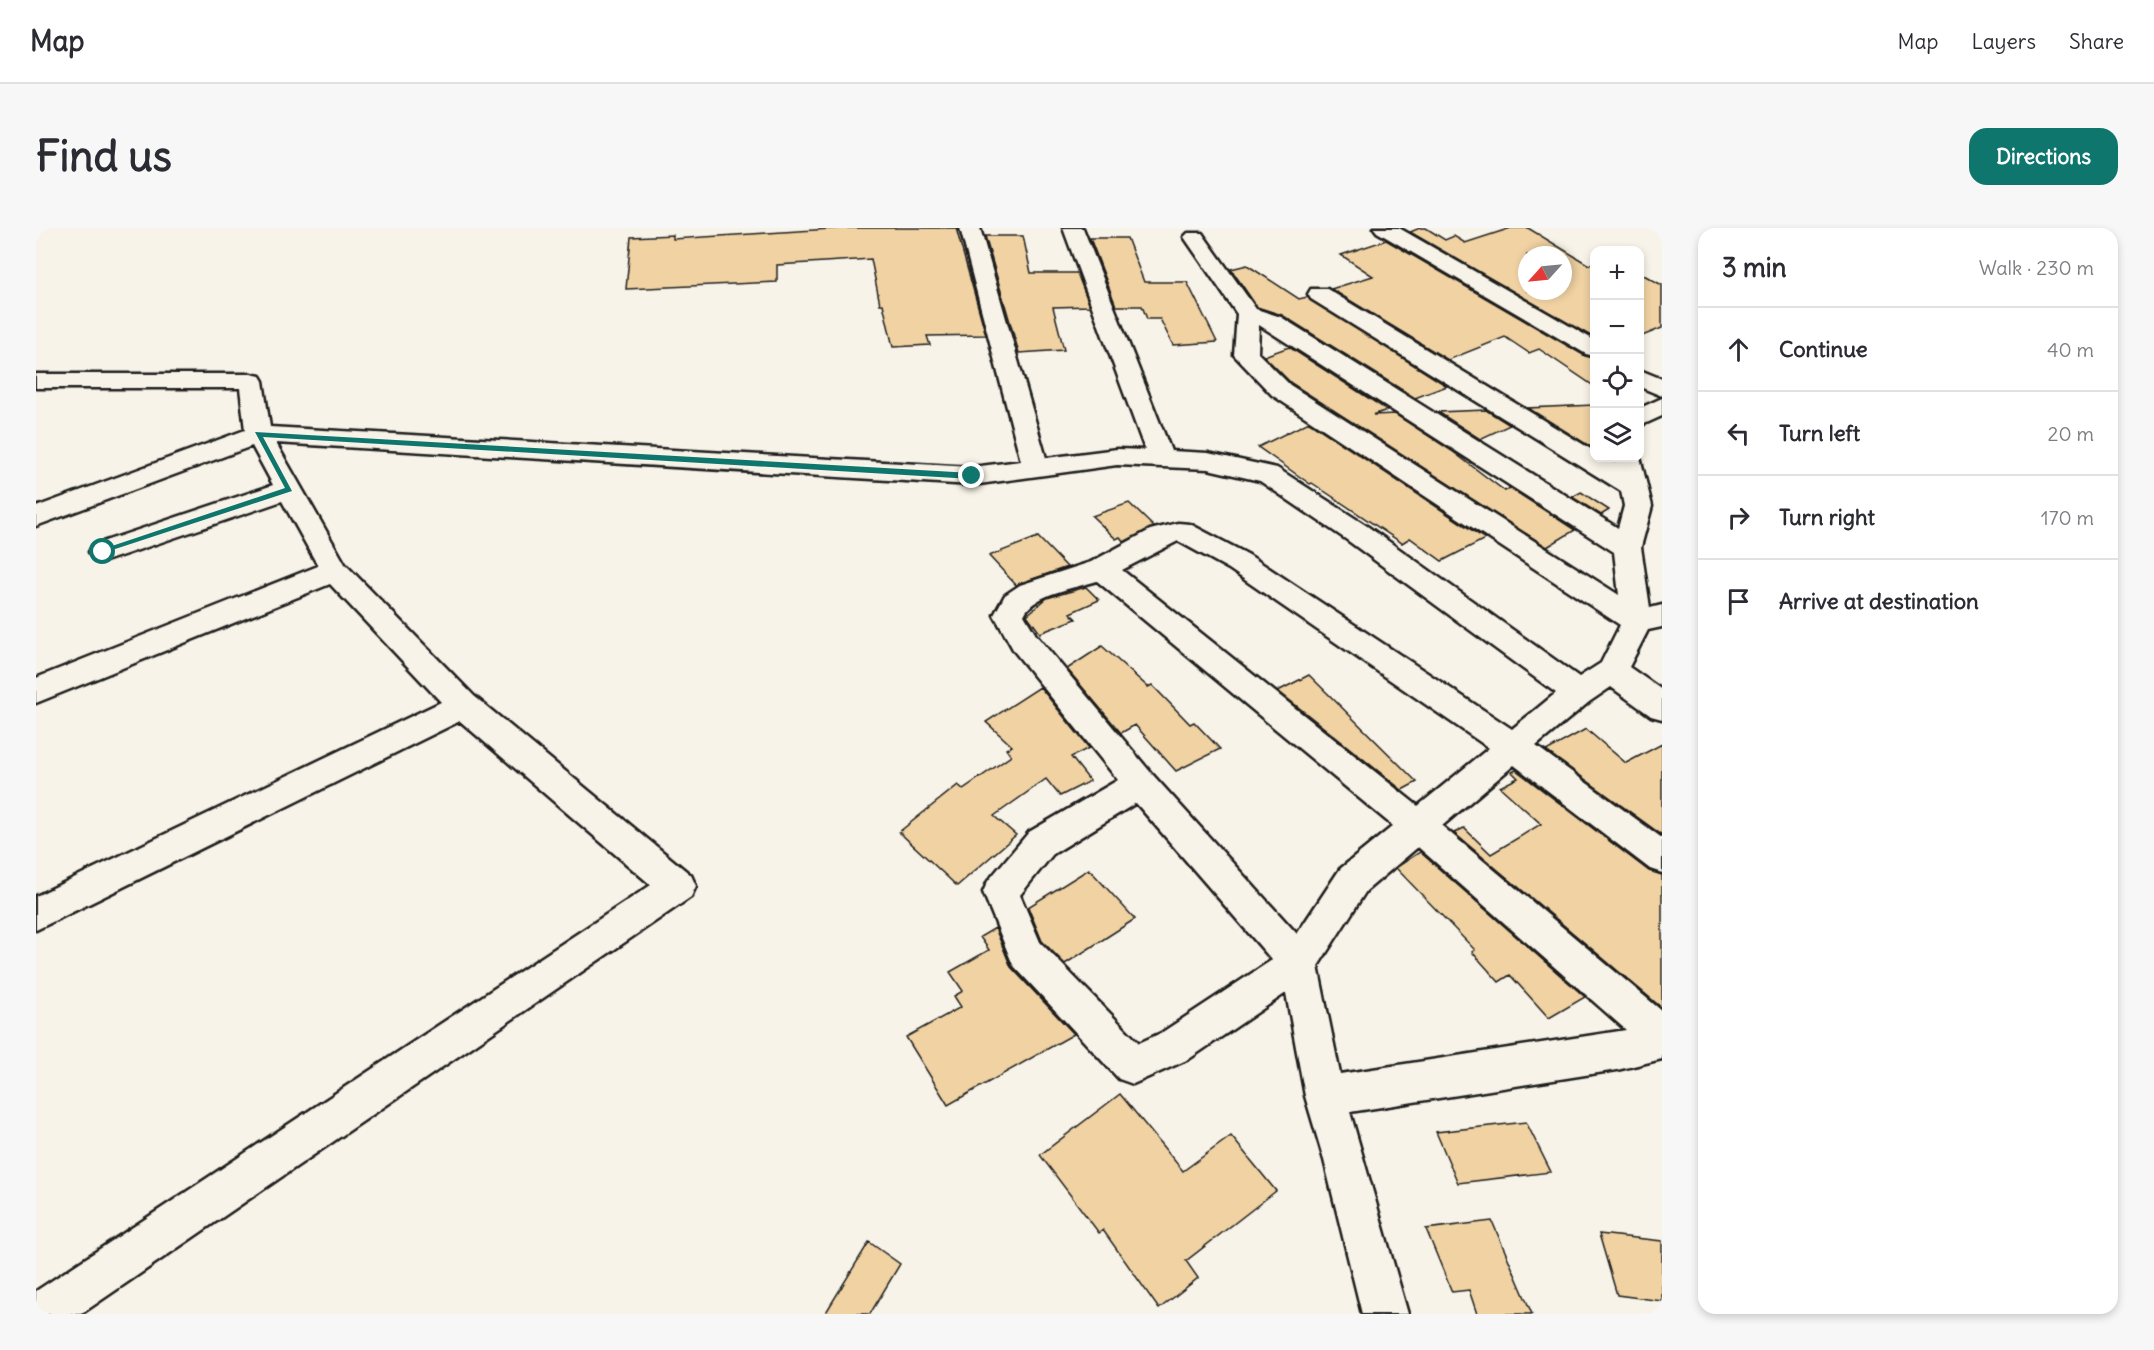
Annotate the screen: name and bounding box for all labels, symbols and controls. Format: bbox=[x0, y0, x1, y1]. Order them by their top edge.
text: Map bbox=[30, 23, 84, 59]
text: Map bbox=[1898, 28, 1938, 55]
text: Layers bbox=[1971, 28, 2036, 55]
text: Share bbox=[2069, 28, 2124, 55]
button: Directions bbox=[1969, 128, 2118, 185]
text: Find us bbox=[36, 130, 172, 182]
north arrow bbox=[1518, 246, 1572, 300]
map controls bbox=[1590, 246, 1644, 462]
button: + bbox=[1590, 246, 1644, 300]
text: 3 min bbox=[1722, 251, 1787, 284]
text: Walk · 230 m bbox=[1979, 255, 2094, 280]
button: − bbox=[1590, 300, 1644, 354]
icon: ahead bbox=[1722, 333, 1755, 366]
text: Continue bbox=[1779, 335, 1868, 363]
text: 40 m bbox=[2047, 337, 2094, 362]
button: locate bbox=[1590, 354, 1644, 408]
button: layers bbox=[1590, 408, 1644, 462]
icon: left bbox=[1722, 417, 1755, 450]
text: Turn left bbox=[1779, 419, 1860, 447]
text: 20 m bbox=[2048, 421, 2094, 446]
route end bbox=[958, 462, 984, 488]
icon: right bbox=[1722, 501, 1755, 534]
text: Turn right bbox=[1779, 503, 1875, 531]
text: 170 m bbox=[2041, 505, 2094, 530]
route start bbox=[89, 538, 115, 564]
icon: arrive bbox=[1722, 585, 1755, 618]
text: Arrive at destination bbox=[1779, 587, 1979, 615]

